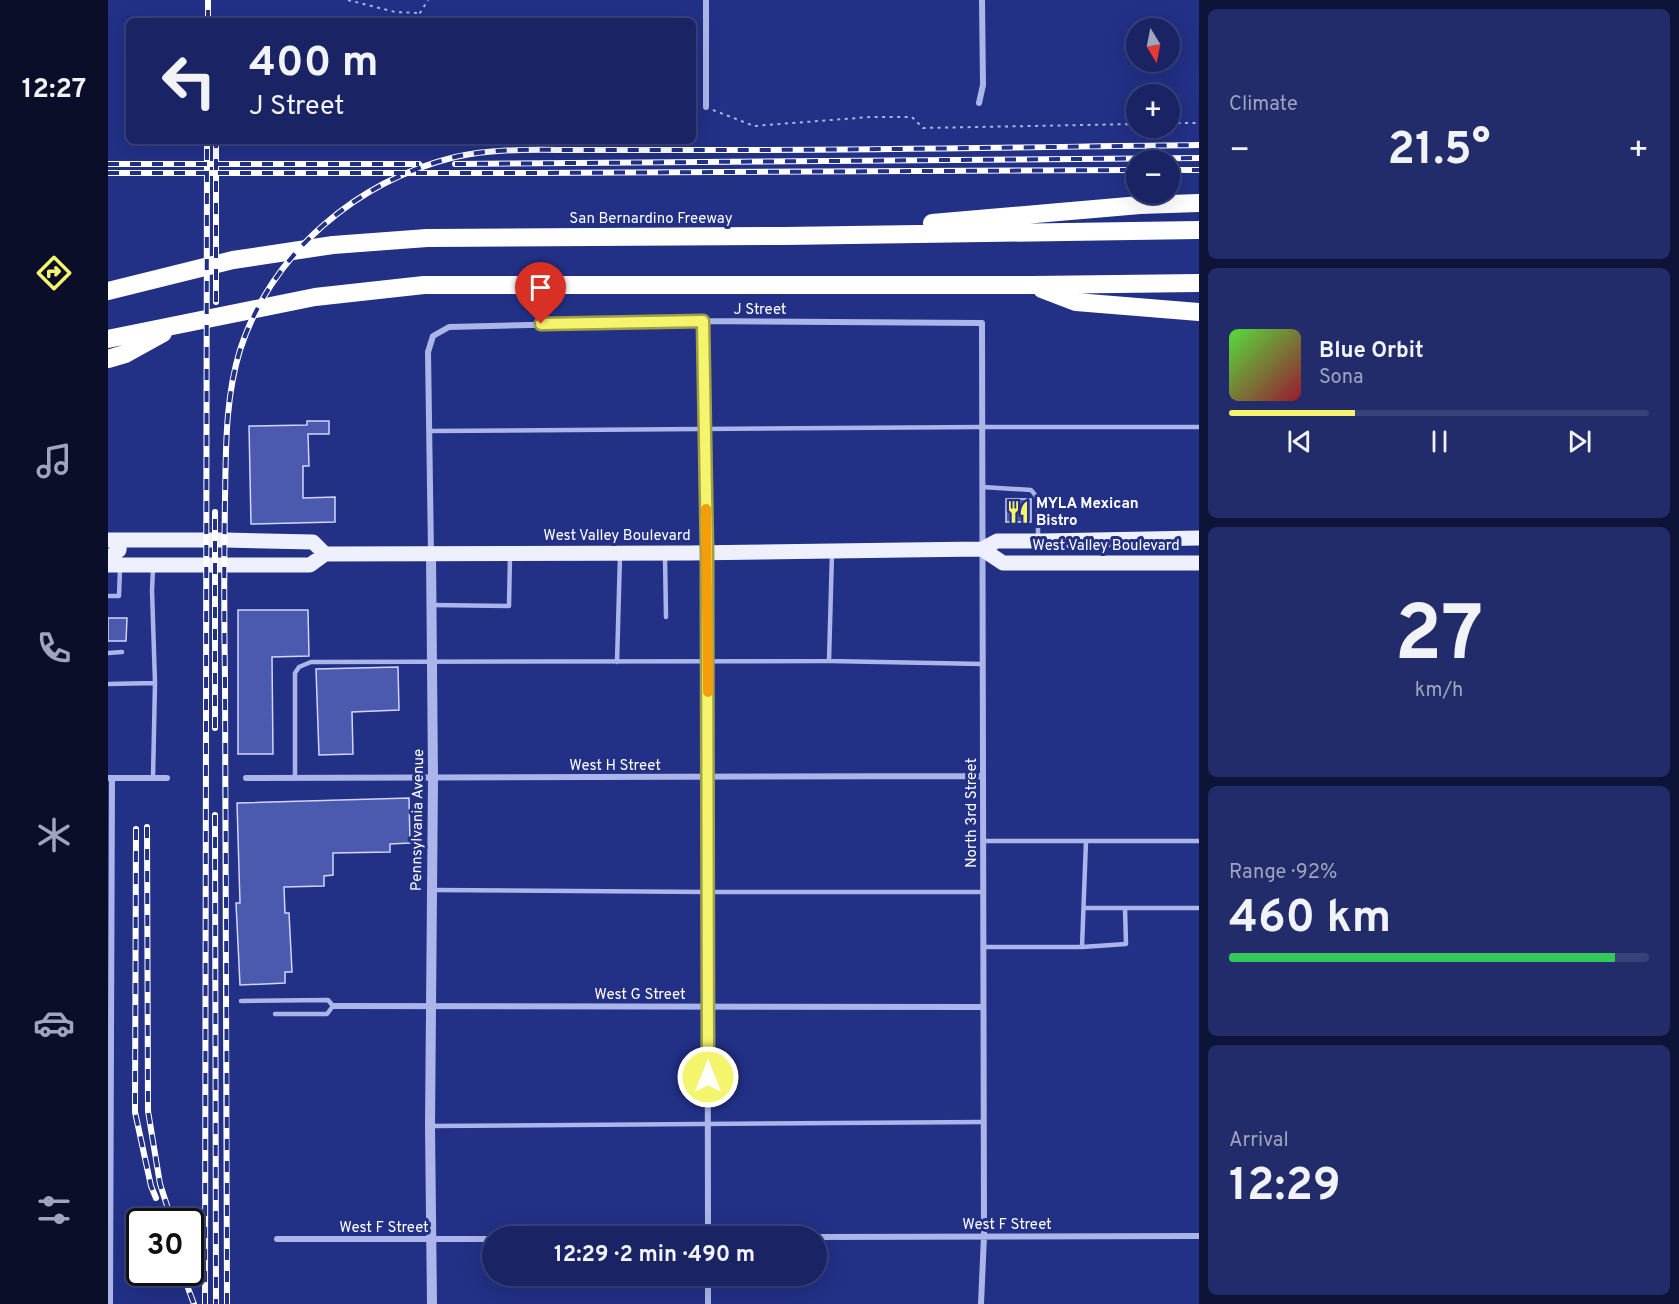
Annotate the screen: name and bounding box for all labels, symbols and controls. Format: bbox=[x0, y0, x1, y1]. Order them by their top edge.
north arrow bbox=[1126, 18, 1180, 72]
map controls bbox=[1126, 18, 1180, 204]
text: 400 m bbox=[249, 38, 379, 91]
icon: left bbox=[150, 42, 228, 120]
text: 12:27 bbox=[22, 73, 86, 107]
button: + bbox=[1126, 84, 1180, 138]
text: J Street bbox=[249, 90, 344, 124]
text: Climate bbox=[1229, 92, 1298, 118]
text: 21.5° bbox=[1388, 123, 1490, 180]
text: − bbox=[1229, 131, 1250, 173]
text: + bbox=[1628, 131, 1649, 173]
button: − bbox=[1126, 150, 1180, 204]
street label: San Bernardino Freeway bbox=[569, 210, 733, 229]
icon: directions bbox=[33, 252, 75, 294]
pin bbox=[515, 262, 566, 324]
icon: arrive bbox=[524, 271, 557, 304]
street label: J Street bbox=[733, 301, 787, 320]
text: Blue Orbit bbox=[1319, 338, 1424, 365]
text: Sona bbox=[1319, 365, 1364, 391]
icon: previous bbox=[1283, 425, 1316, 458]
icon: pause bbox=[1423, 425, 1456, 458]
icon: next bbox=[1563, 425, 1596, 458]
icon: music bbox=[33, 440, 75, 482]
place label: MYLA Mexican Bistro bbox=[1036, 495, 1139, 531]
restaurant icon: MYLA Mexican Bistro bbox=[1005, 499, 1031, 525]
street label: West Valley Boulevard bbox=[543, 527, 691, 546]
street label: West Valley Boulevard bbox=[1032, 537, 1180, 556]
text: 27 bbox=[1395, 589, 1483, 688]
icon: phone bbox=[33, 627, 75, 669]
text: km/h bbox=[1415, 678, 1463, 704]
street label: Pennsylvania Avenue bbox=[408, 749, 429, 891]
street label: West H Street bbox=[569, 757, 661, 776]
street label: North 3rd Street bbox=[963, 758, 982, 868]
icon: climate bbox=[33, 814, 75, 856]
text: Range · 92% bbox=[1229, 860, 1337, 886]
text: 460 km bbox=[1229, 891, 1391, 948]
street label: West G Street bbox=[594, 986, 686, 1005]
icon: car bbox=[33, 1002, 75, 1044]
position arrow bbox=[676, 1045, 740, 1109]
text: Arrival bbox=[1229, 1128, 1289, 1154]
text: 12:29 bbox=[1229, 1159, 1341, 1216]
icon: filters bbox=[33, 1189, 75, 1231]
speed limit sign: 30 bbox=[126, 1208, 204, 1286]
street label: West F Street bbox=[962, 1216, 1052, 1235]
street label: West F Street bbox=[339, 1219, 429, 1238]
text: 12:29 · 2 min · 490 m bbox=[554, 1242, 755, 1269]

